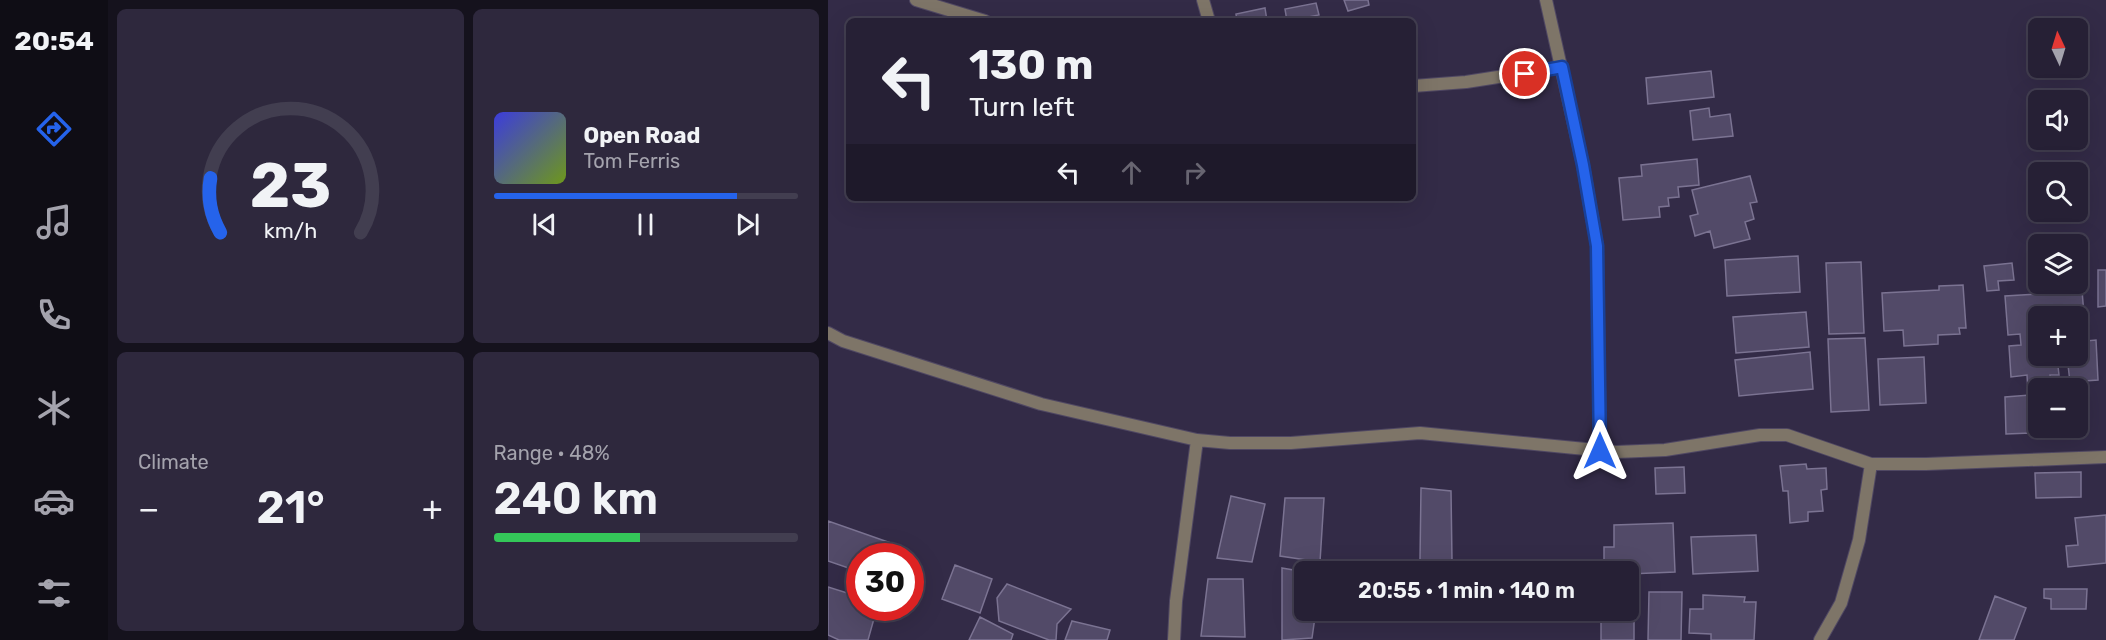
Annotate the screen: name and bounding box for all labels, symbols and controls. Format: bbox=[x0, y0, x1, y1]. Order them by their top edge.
north arrow bbox=[2028, 18, 2088, 78]
map controls bbox=[2028, 18, 2088, 438]
text: 20:54 bbox=[14, 25, 94, 57]
text: 130 m bbox=[969, 40, 1094, 90]
icon: left bbox=[870, 42, 948, 120]
pin bbox=[1499, 48, 1550, 99]
icon: arrive bbox=[1508, 57, 1541, 90]
button: sound bbox=[2028, 90, 2088, 150]
text: Turn left bbox=[969, 91, 1074, 123]
icon: directions bbox=[33, 108, 75, 150]
text: Open Road bbox=[584, 122, 700, 149]
text: 23 bbox=[249, 149, 331, 223]
text: Tom Ferris bbox=[584, 149, 680, 173]
icon: left bbox=[1052, 156, 1085, 189]
icon: ahead bbox=[1115, 156, 1148, 189]
icon: right bbox=[1178, 156, 1211, 189]
button: search bbox=[2028, 162, 2088, 222]
icon: music bbox=[33, 201, 75, 243]
icon: previous bbox=[528, 208, 561, 241]
icon: pause bbox=[629, 208, 662, 241]
icon: next bbox=[731, 208, 764, 241]
text: km/h bbox=[263, 219, 317, 244]
button: layers bbox=[2028, 234, 2088, 294]
icon: phone bbox=[33, 294, 75, 336]
button: + bbox=[2028, 306, 2088, 366]
button: − bbox=[2028, 378, 2088, 438]
icon: climate bbox=[33, 387, 75, 429]
position arrow bbox=[1568, 419, 1632, 483]
text: Range · 48% bbox=[494, 441, 610, 465]
text: Climate bbox=[138, 450, 209, 474]
text: 240 km bbox=[494, 472, 658, 525]
icon: car bbox=[33, 480, 75, 522]
text: 21° bbox=[257, 481, 325, 534]
text: − bbox=[138, 489, 159, 528]
text: + bbox=[422, 489, 442, 528]
speed limit sign: 30 bbox=[846, 543, 924, 621]
icon: filters bbox=[33, 572, 75, 614]
text: 20:55 · 1 min · 140 m bbox=[1358, 577, 1575, 604]

